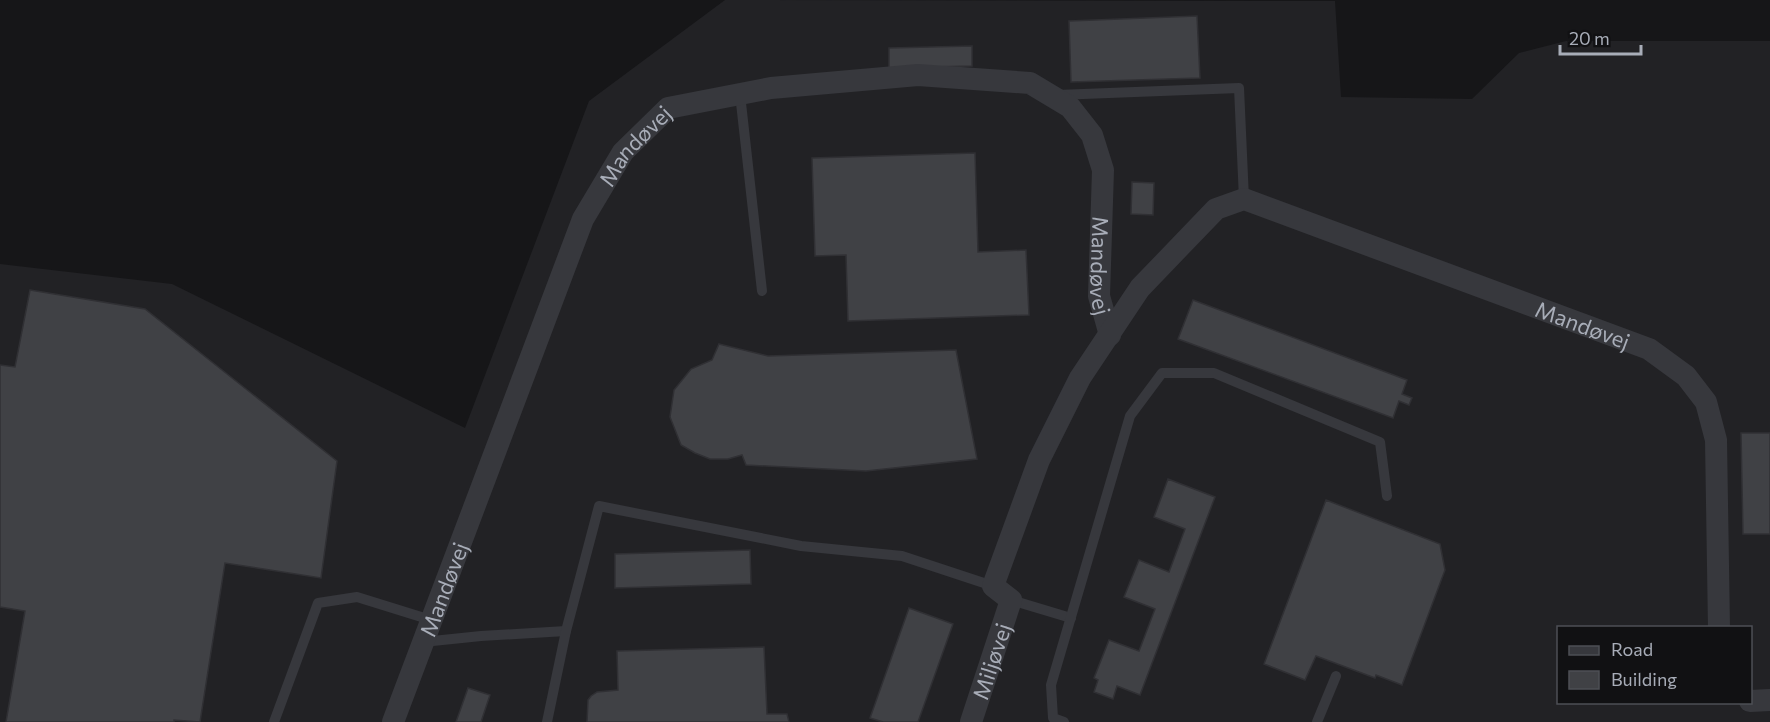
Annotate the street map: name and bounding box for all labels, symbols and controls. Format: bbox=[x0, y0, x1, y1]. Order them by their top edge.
scale bar bbox=[1560, 18, 1641, 56]
text: 20 m bbox=[1569, 27, 1610, 49]
street label: Mandøvej bbox=[592, 99, 676, 191]
street label: Mandøvej bbox=[1085, 216, 1117, 318]
street label: Mandøvej bbox=[1532, 295, 1634, 354]
street label: Mandøvej bbox=[413, 538, 473, 640]
street label: Miljøvej bbox=[966, 620, 1016, 703]
legend bbox=[1557, 626, 1752, 704]
text: Road bbox=[1611, 638, 1653, 660]
text: Building bbox=[1611, 668, 1677, 690]

